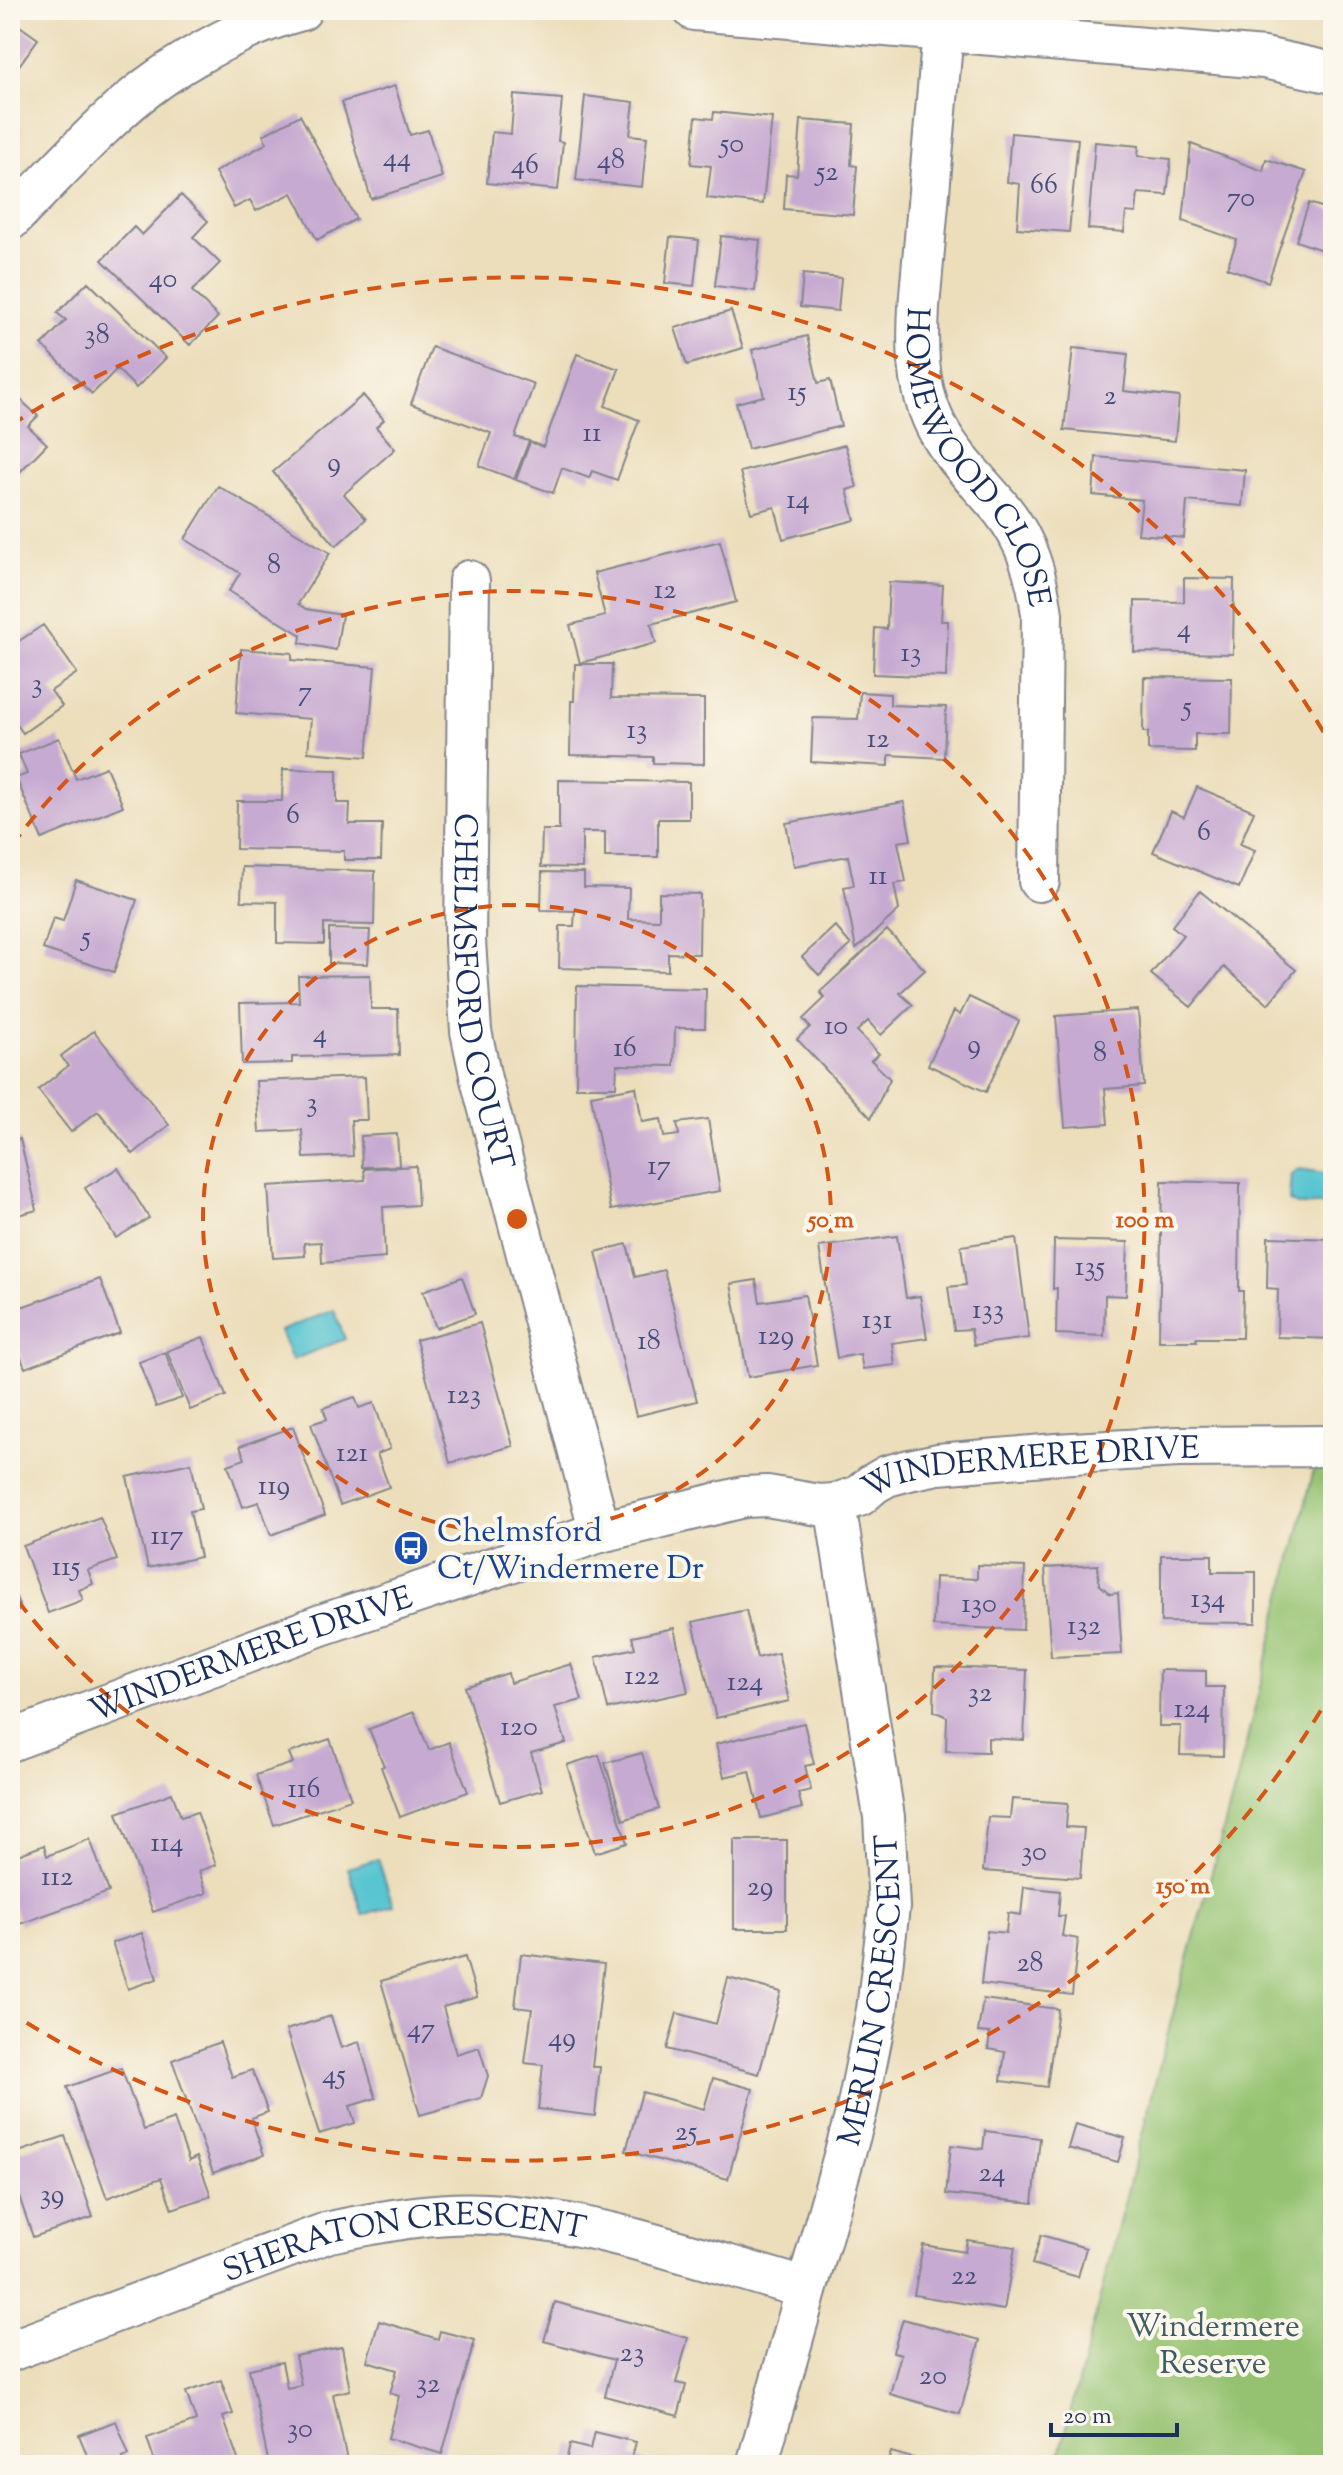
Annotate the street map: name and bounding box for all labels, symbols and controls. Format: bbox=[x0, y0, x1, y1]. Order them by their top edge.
house number: 50 bbox=[718, 125, 744, 165]
house number: 44 bbox=[383, 139, 411, 179]
house number: 48 bbox=[597, 141, 625, 181]
house number: 46 bbox=[511, 146, 539, 186]
house number: 52 bbox=[814, 153, 838, 193]
house number: 66 bbox=[1030, 166, 1058, 206]
house number: 70 bbox=[1227, 179, 1255, 219]
house number: 40 bbox=[149, 260, 177, 300]
street label: HOMEWOOD CLOSE bbox=[892, 306, 1061, 611]
house number: 38 bbox=[84, 316, 110, 356]
house number: 15 bbox=[787, 373, 807, 413]
house number: 2 bbox=[1103, 377, 1117, 417]
house number: 11 bbox=[582, 414, 602, 454]
house number: 9 bbox=[327, 444, 341, 484]
house number: 14 bbox=[786, 481, 810, 521]
house number: 8 bbox=[267, 546, 281, 586]
house number: 12 bbox=[654, 571, 676, 611]
house number: 4 bbox=[1177, 610, 1191, 650]
house number: 13 bbox=[901, 634, 921, 674]
house number: 3 bbox=[31, 665, 43, 705]
house number: 7 bbox=[298, 673, 312, 713]
house number: 5 bbox=[1180, 688, 1192, 728]
house number: 13 bbox=[627, 711, 647, 751]
house number: 12 bbox=[867, 720, 889, 760]
house number: 6 bbox=[286, 796, 300, 836]
street label: CHELMSFORD COURT bbox=[438, 813, 524, 1175]
house number: 6 bbox=[1197, 813, 1211, 853]
house number: 11 bbox=[868, 857, 888, 897]
house number: 5 bbox=[79, 918, 91, 958]
house number: 10 bbox=[824, 1007, 848, 1047]
house number: 4 bbox=[313, 1015, 327, 1055]
house number: 9 bbox=[967, 1026, 981, 1066]
house number: 16 bbox=[613, 1029, 637, 1069]
house number: 8 bbox=[1093, 1034, 1107, 1074]
house number: 3 bbox=[306, 1084, 318, 1124]
house number: 17 bbox=[647, 1147, 671, 1187]
text: 50 m bbox=[806, 1204, 854, 1238]
text: 100 m bbox=[1116, 1204, 1174, 1238]
centre of rings bbox=[503, 1205, 531, 1233]
house number: 135 bbox=[1075, 1248, 1106, 1288]
house number: 133 bbox=[972, 1291, 1004, 1331]
house number: 131 bbox=[862, 1301, 892, 1341]
house number: 129 bbox=[758, 1317, 794, 1357]
house number: 18 bbox=[637, 1322, 661, 1362]
house number: 123 bbox=[447, 1376, 481, 1416]
street label: WINDERMERE DRIVE bbox=[854, 1427, 1200, 1512]
house number: 121 bbox=[336, 1434, 368, 1474]
house number: 119 bbox=[258, 1467, 290, 1507]
place label: Chelmsford Ct/Windermere Dr bbox=[437, 1510, 704, 1593]
house number: 117 bbox=[150, 1517, 184, 1557]
bus stop icon: Chelmsford Ct/Windermere Dr bbox=[392, 1529, 430, 1567]
house number: 115 bbox=[52, 1548, 81, 1588]
street label: WINDERMERE DRIVE bbox=[83, 1576, 419, 1736]
house number: 134 bbox=[1191, 1580, 1225, 1620]
house number: 130 bbox=[961, 1585, 997, 1625]
house number: 132 bbox=[1067, 1607, 1101, 1647]
house number: 122 bbox=[624, 1657, 660, 1697]
house number: 124 bbox=[727, 1663, 763, 1703]
house number: 32 bbox=[968, 1674, 992, 1714]
house number: 124 bbox=[1174, 1690, 1210, 1730]
house number: 120 bbox=[500, 1708, 538, 1748]
house number: 116 bbox=[288, 1770, 320, 1810]
house number: 114 bbox=[150, 1824, 184, 1864]
street label: MERLIN CRESCENT bbox=[828, 1833, 915, 2152]
house number: 30 bbox=[1021, 1833, 1047, 1873]
house number: 112 bbox=[41, 1858, 73, 1898]
house number: 29 bbox=[747, 1868, 773, 1908]
text: 150 m bbox=[1156, 1870, 1210, 1904]
house number: 28 bbox=[1016, 1944, 1044, 1984]
house number: 47 bbox=[407, 2010, 435, 2050]
house number: 49 bbox=[548, 2019, 576, 2059]
house number: 45 bbox=[322, 2056, 346, 2096]
house number: 25 bbox=[675, 2113, 698, 2153]
house number: 24 bbox=[978, 2154, 1006, 2194]
house number: 39 bbox=[40, 2176, 64, 2216]
street label: SHERATON CRESCENT bbox=[217, 2193, 590, 2296]
house number: 22 bbox=[951, 2257, 977, 2297]
park label: Windermere Reserve bbox=[1126, 2305, 1300, 2388]
house number: 23 bbox=[620, 2334, 644, 2374]
house number: 20 bbox=[919, 2357, 947, 2397]
house number: 32 bbox=[416, 2365, 440, 2405]
scale bar bbox=[1051, 2387, 1177, 2437]
text: 20 m bbox=[1063, 2400, 1112, 2434]
house number: 30 bbox=[287, 2410, 313, 2450]

